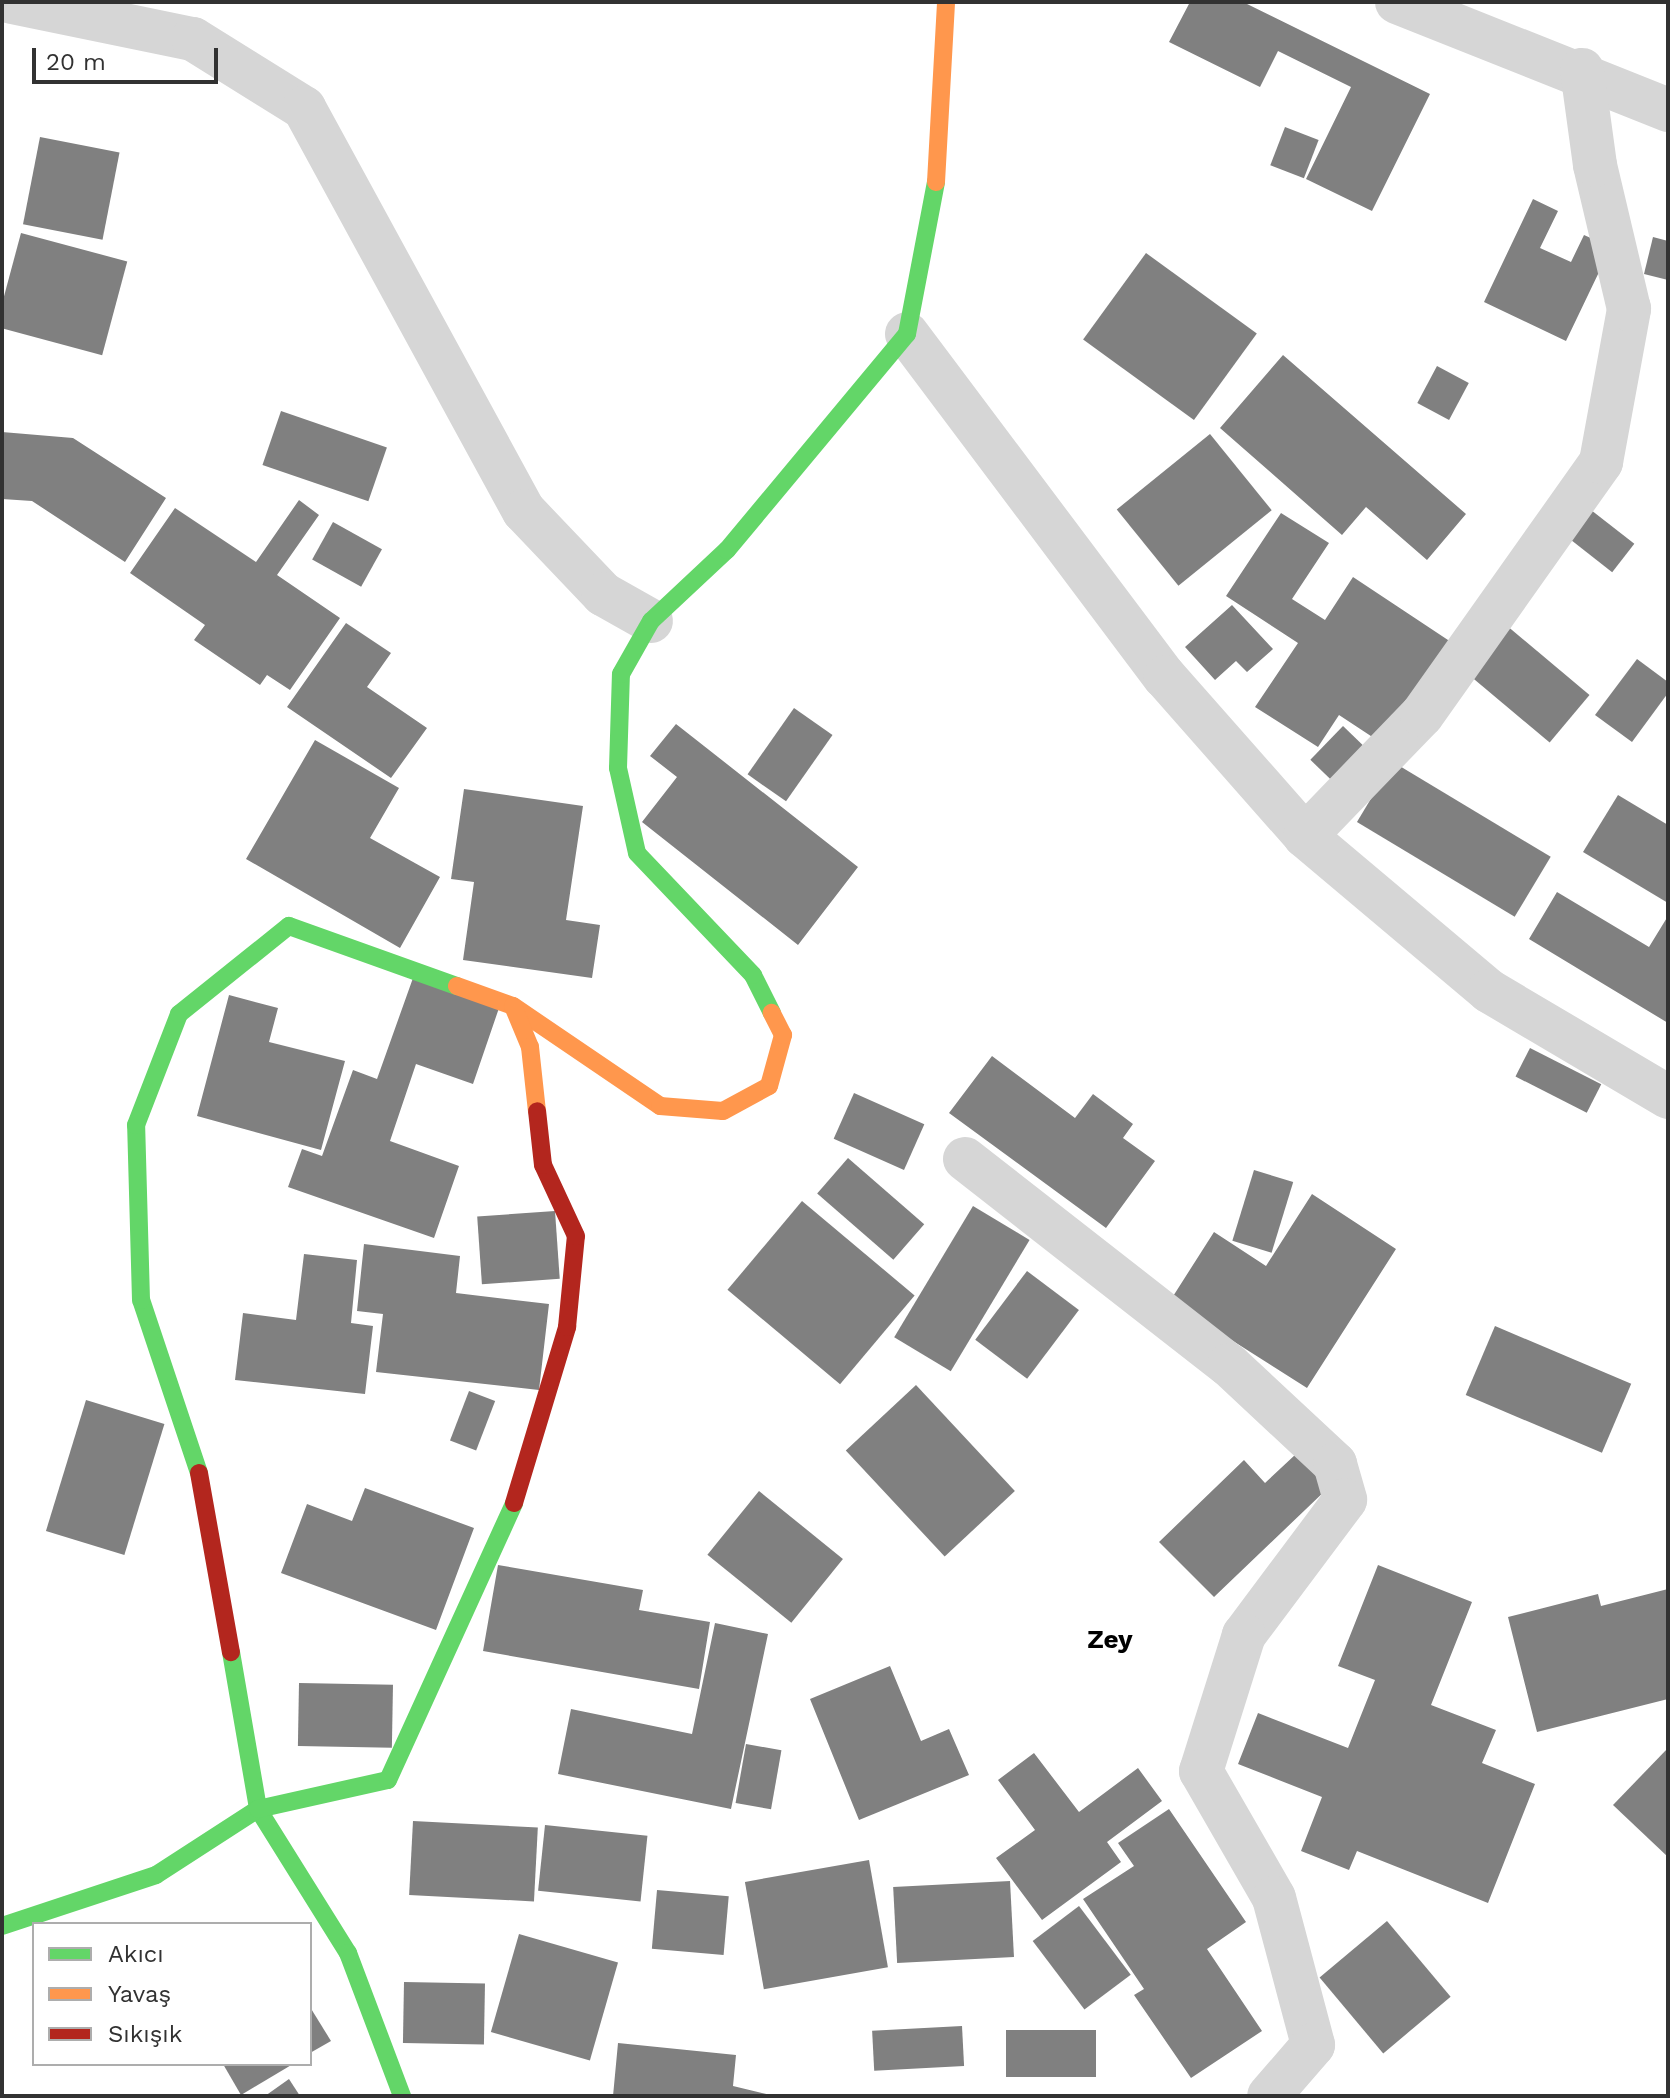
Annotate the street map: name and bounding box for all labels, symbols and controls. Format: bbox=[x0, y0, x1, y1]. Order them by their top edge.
scale bar bbox=[36, 32, 222, 82]
text: 20 m bbox=[46, 48, 106, 76]
district label: Zey bbox=[1087, 1624, 1133, 1656]
legend bbox=[32, 1922, 312, 2066]
text: Akıcı bbox=[108, 1940, 164, 1968]
text: Yavaş bbox=[108, 1980, 171, 2008]
text: Sıkışık bbox=[108, 2020, 182, 2048]

